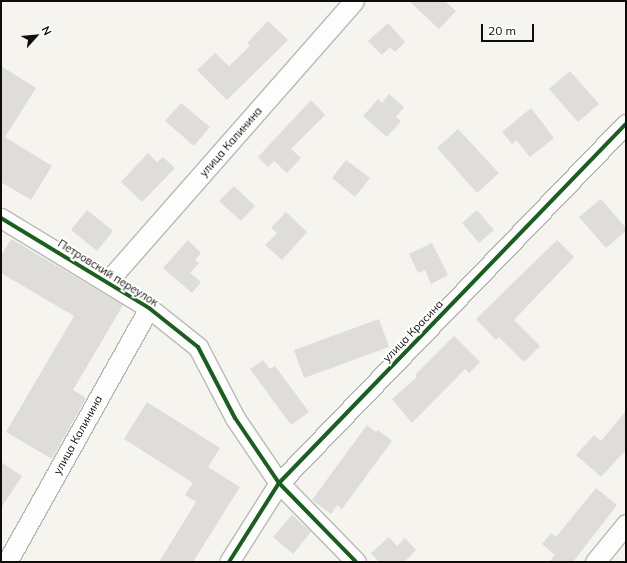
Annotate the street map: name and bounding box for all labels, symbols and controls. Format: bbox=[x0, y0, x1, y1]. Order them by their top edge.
north arrow bbox=[16, 16, 56, 56]
scale bar bbox=[483, 16, 536, 42]
text: 20 m bbox=[488, 23, 516, 38]
text: N bbox=[39, 24, 55, 37]
street label: улица Калинина bbox=[197, 104, 265, 180]
street label: Петровский переулок bbox=[55, 237, 161, 309]
street label: улица Красина bbox=[380, 297, 446, 365]
street label: улица Калинина bbox=[51, 393, 105, 477]

